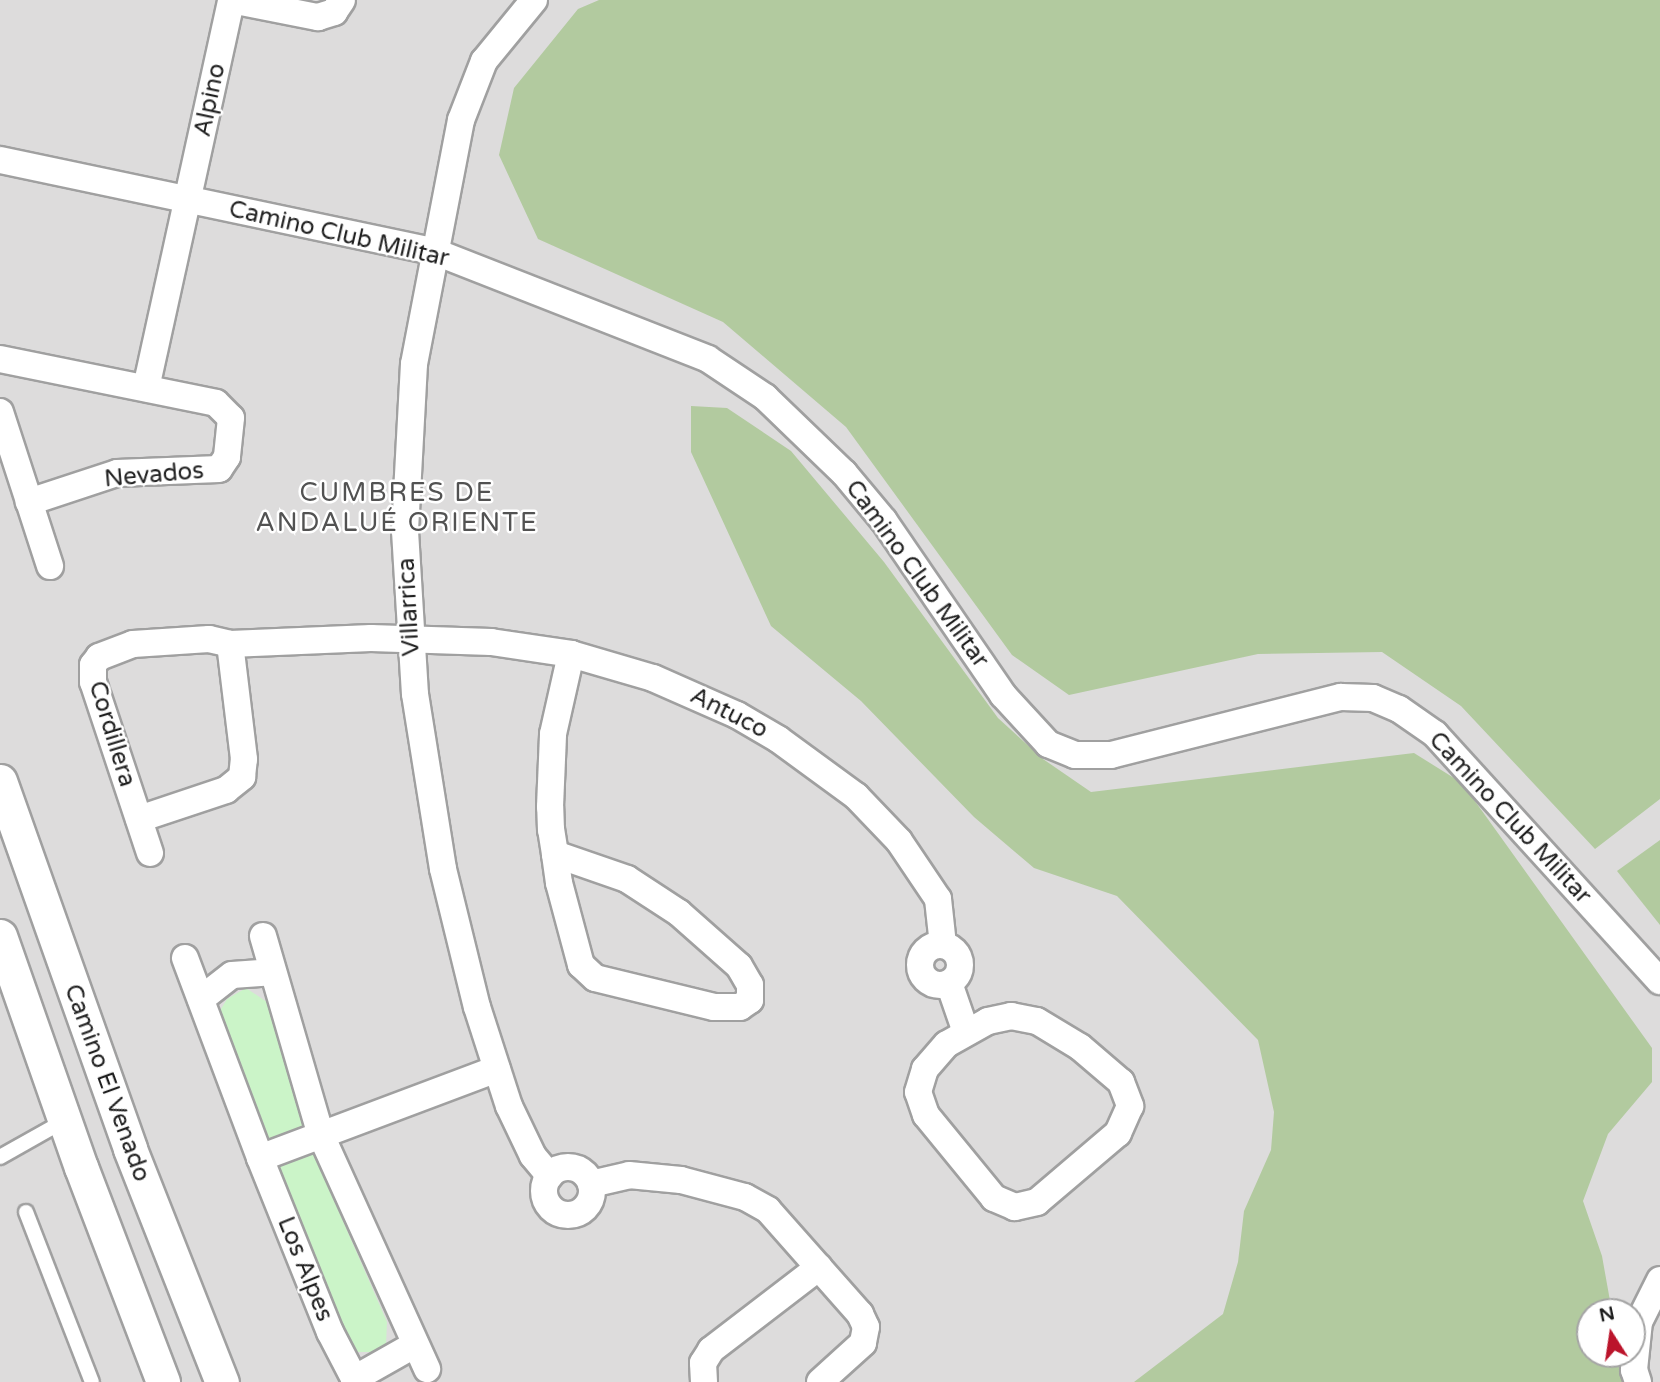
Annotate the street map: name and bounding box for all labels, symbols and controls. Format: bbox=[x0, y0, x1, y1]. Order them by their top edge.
street label: Alpino bbox=[188, 61, 232, 139]
street label: Camino Club Militar bbox=[226, 195, 452, 273]
street label: Nevados bbox=[103, 456, 205, 494]
street label: Camino Club Militar bbox=[839, 475, 995, 673]
district label: CUMBRES DE ANDALUÉ ORIENTE bbox=[257, 477, 537, 538]
street label: Villarrica bbox=[392, 557, 426, 657]
street label: Cordillera bbox=[82, 678, 142, 790]
street label: Antuco bbox=[685, 681, 773, 745]
street label: Camino Club Militar bbox=[1423, 726, 1597, 910]
street label: Camino El Venado bbox=[58, 980, 156, 1186]
street label: Los Alpes bbox=[271, 1213, 339, 1325]
north arrow bbox=[1576, 1298, 1646, 1368]
text: N bbox=[1597, 1302, 1617, 1327]

